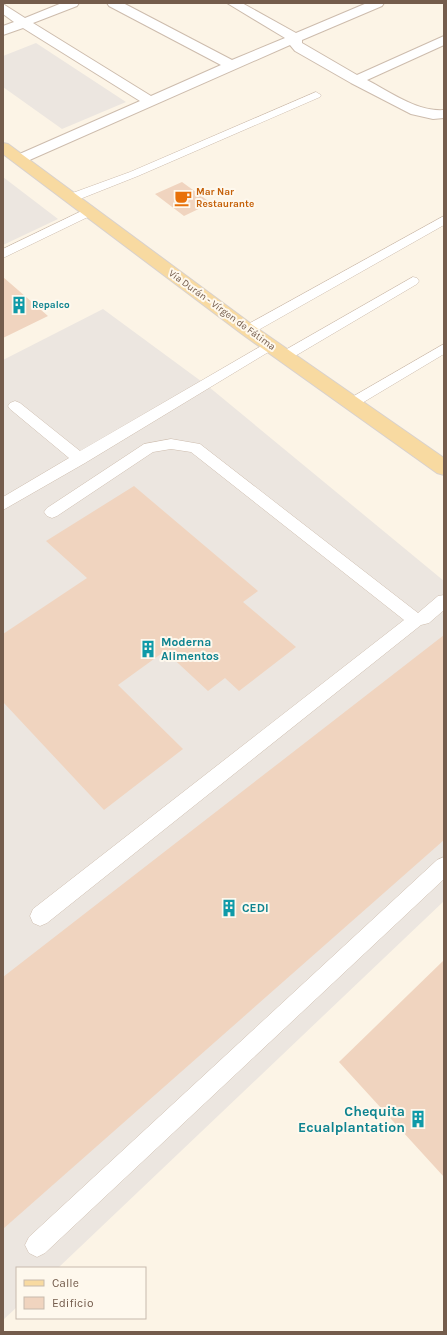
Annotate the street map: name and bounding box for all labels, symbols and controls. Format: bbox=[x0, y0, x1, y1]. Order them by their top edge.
place label: Mar Nar Restaurante bbox=[196, 186, 254, 210]
cafe icon: Mar Nar Restaurante bbox=[173, 188, 193, 208]
street label: Vía Durán - Vírgen de Fátima bbox=[166, 267, 278, 353]
building icon: Repalco bbox=[9, 295, 29, 315]
place label: Repalco bbox=[32, 299, 70, 311]
place label: Moderna Alimentos bbox=[161, 635, 219, 663]
building icon: Moderna Alimentos bbox=[138, 639, 158, 659]
building icon: CEDI bbox=[219, 898, 239, 918]
place label: CEDI bbox=[242, 901, 269, 915]
place label: Chequita Ecualplantation bbox=[298, 1103, 405, 1136]
building icon: Chequita Ecualplantation bbox=[408, 1109, 428, 1129]
legend bbox=[16, 1267, 146, 1319]
text: Calle bbox=[52, 1276, 79, 1290]
text: Edificio bbox=[52, 1296, 93, 1310]

